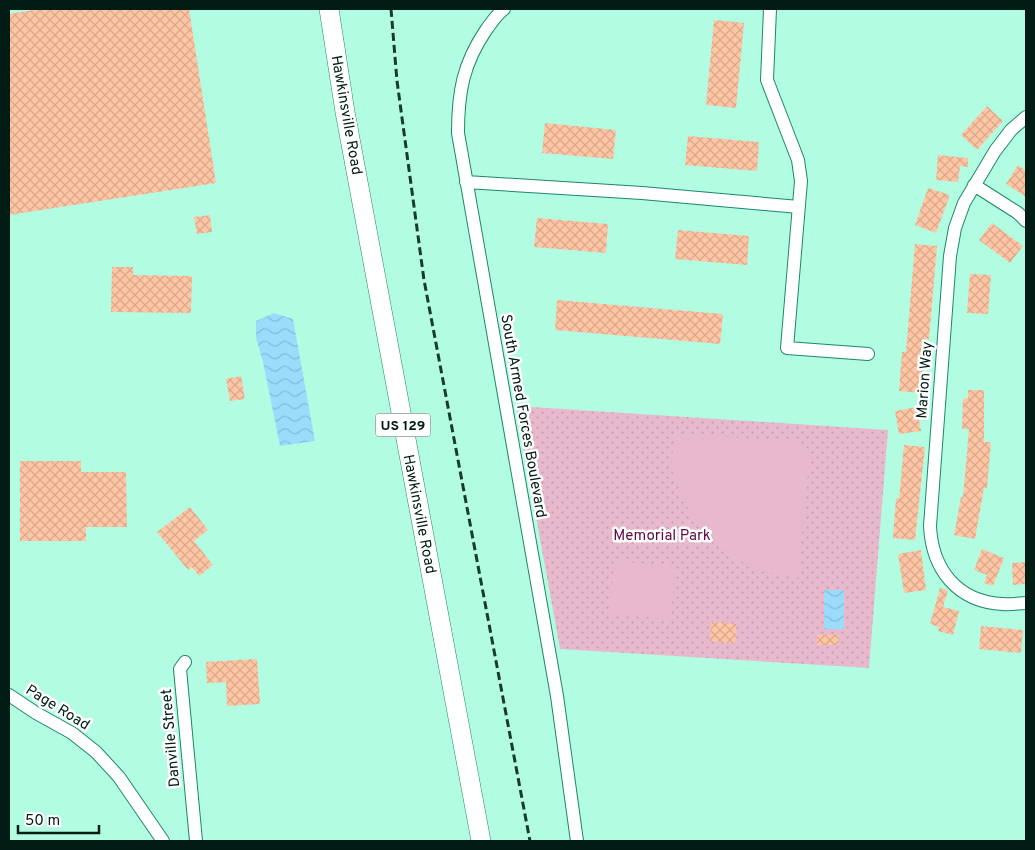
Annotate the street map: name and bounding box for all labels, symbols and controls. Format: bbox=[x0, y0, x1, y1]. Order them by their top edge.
street label: Hawkinsville Road bbox=[326, 54, 365, 177]
street label: South Armed Forces Boulevard bbox=[495, 313, 550, 520]
street label: Marion Way bbox=[913, 341, 938, 419]
road number: US 129 bbox=[376, 414, 430, 436]
street label: Hawkinsville Road bbox=[398, 453, 439, 576]
park label: Memorial Park bbox=[613, 527, 711, 546]
street label: Page Road bbox=[22, 681, 93, 735]
street label: Danville Street bbox=[158, 688, 185, 788]
scale bar bbox=[18, 802, 99, 834]
text: 50 m bbox=[25, 812, 60, 831]

